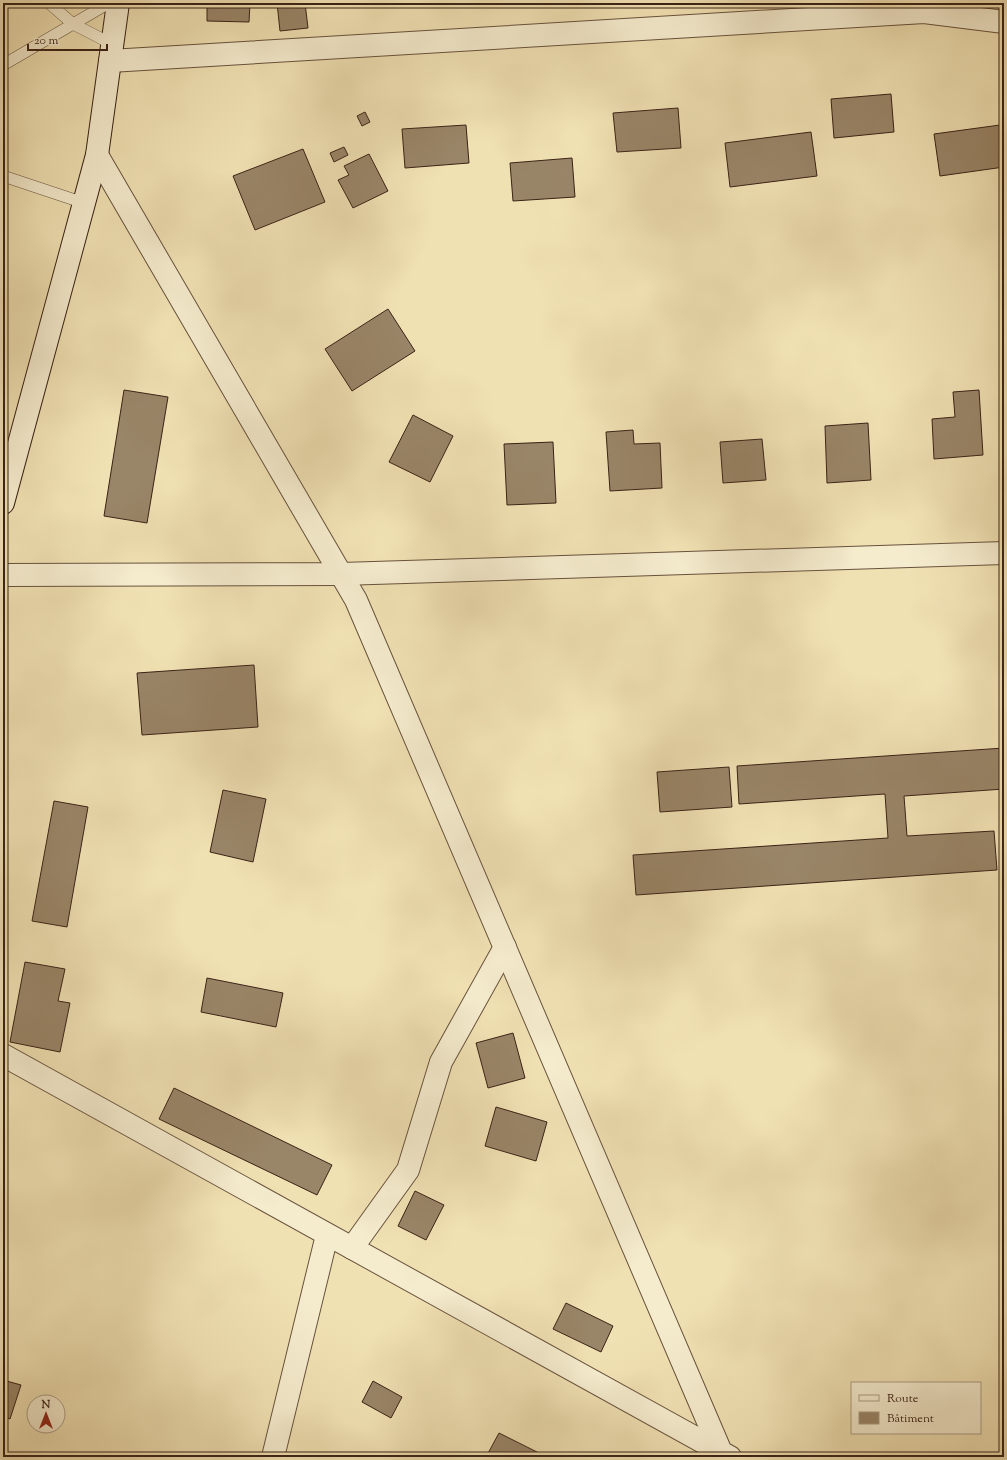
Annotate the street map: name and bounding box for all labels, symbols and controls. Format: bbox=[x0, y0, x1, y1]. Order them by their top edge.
scale bar bbox=[28, 26, 107, 52]
text: 20 m bbox=[34, 32, 59, 50]
legend bbox=[851, 1382, 981, 1434]
text: Route bbox=[887, 1390, 919, 1408]
north arrow bbox=[26, 1394, 66, 1434]
text: N bbox=[41, 1397, 51, 1413]
text: Bâtiment bbox=[887, 1410, 934, 1428]

